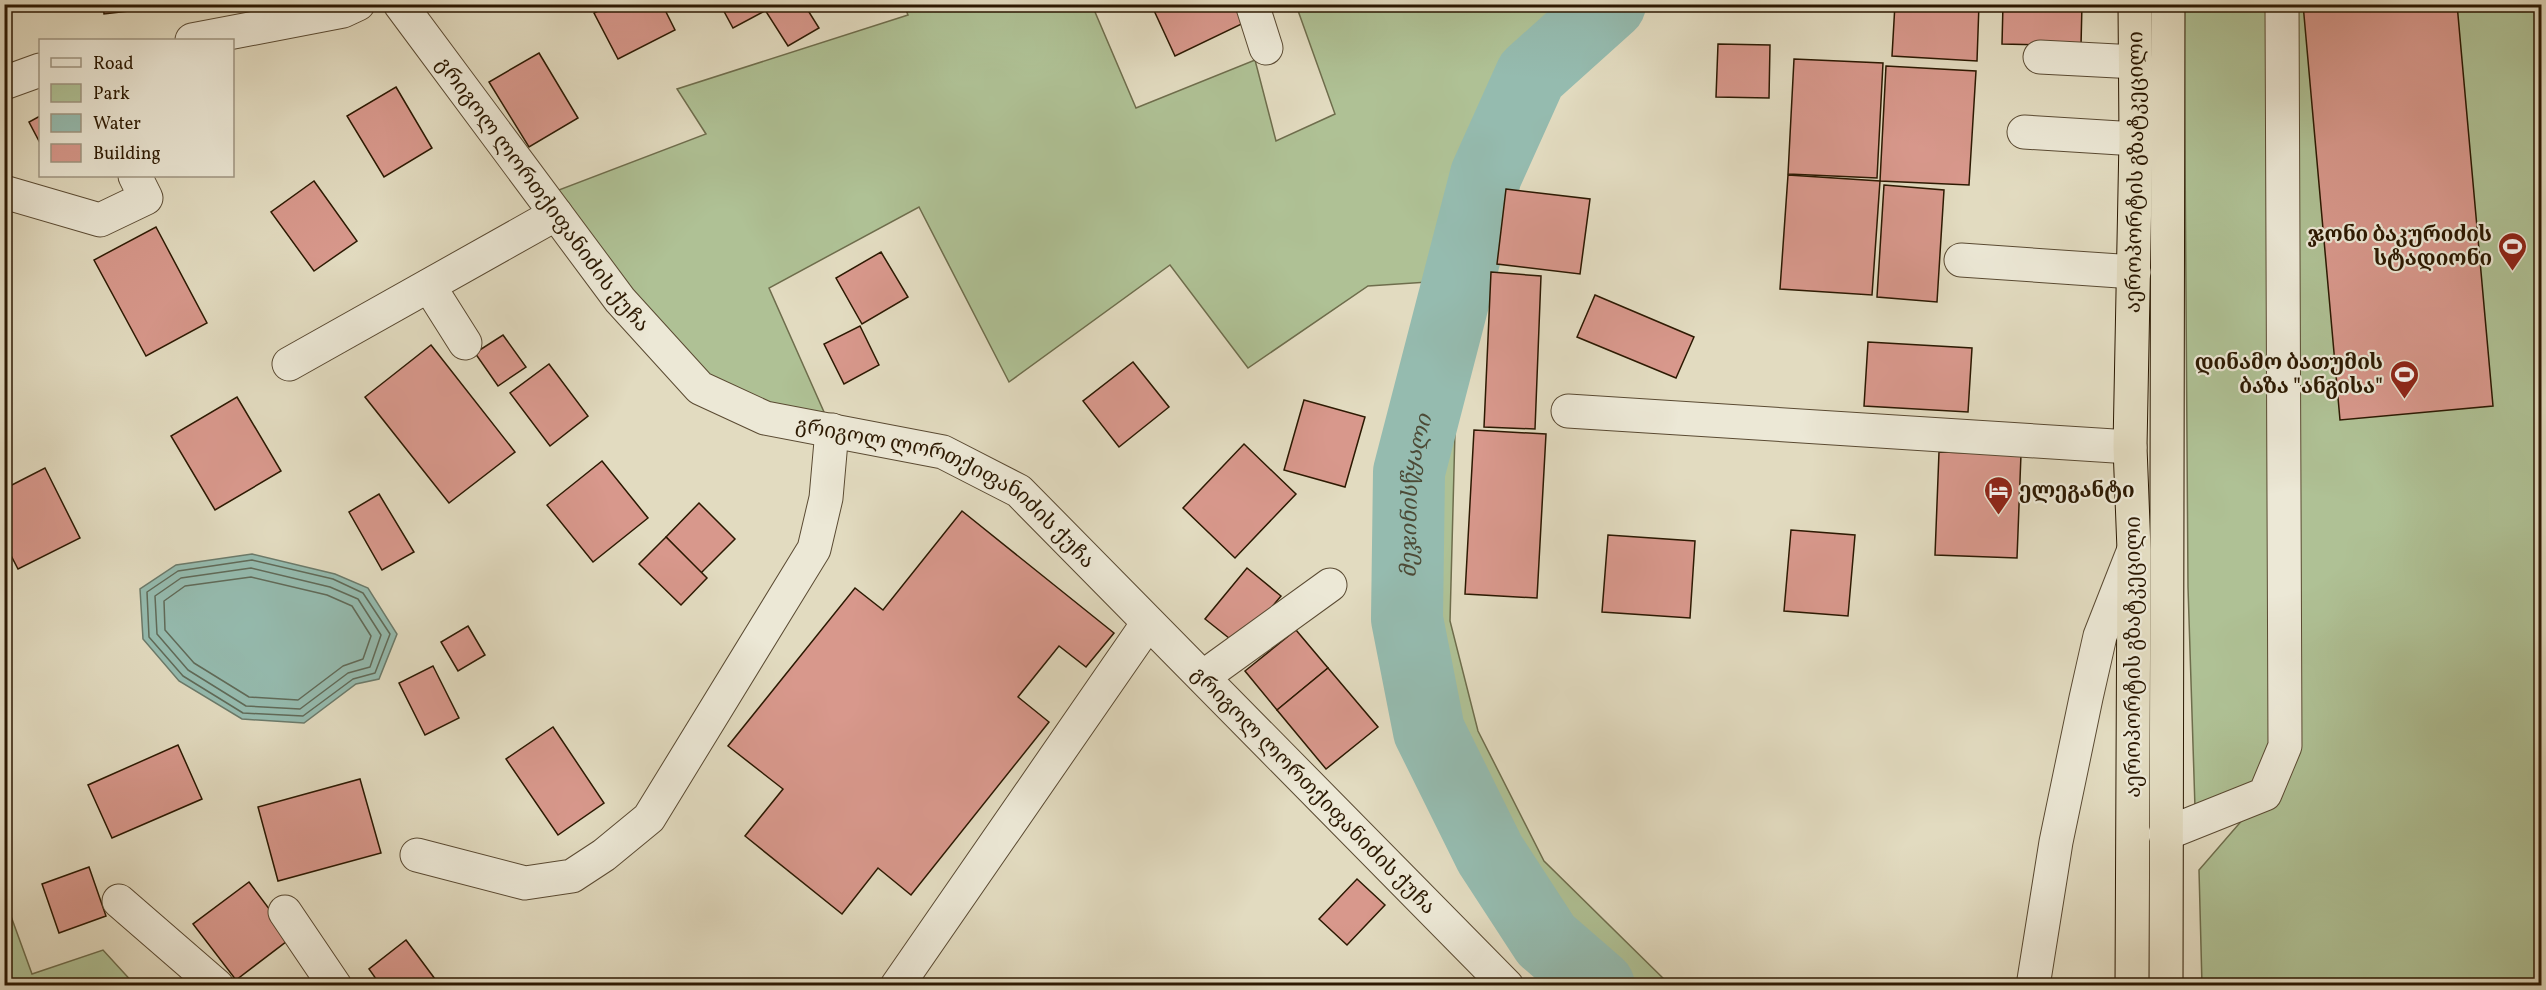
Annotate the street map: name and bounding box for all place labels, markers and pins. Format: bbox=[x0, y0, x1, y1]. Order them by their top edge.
place label: ჯონი ბაკურიძის სტადიონი bbox=[2308, 221, 2492, 274]
sports icon: ჯონი ბაკურიძის სტადიონი bbox=[2497, 230, 2529, 272]
place label: დინამო ბათუმის ბაზა "ანგისა" bbox=[2195, 349, 2383, 402]
sports icon: დინამო ბათუმის ბაზა "ანგისა" bbox=[2388, 358, 2420, 400]
hotel icon: ელეგანტი bbox=[1982, 474, 2014, 516]
place label: ელეგანტი bbox=[2019, 477, 2135, 506]

